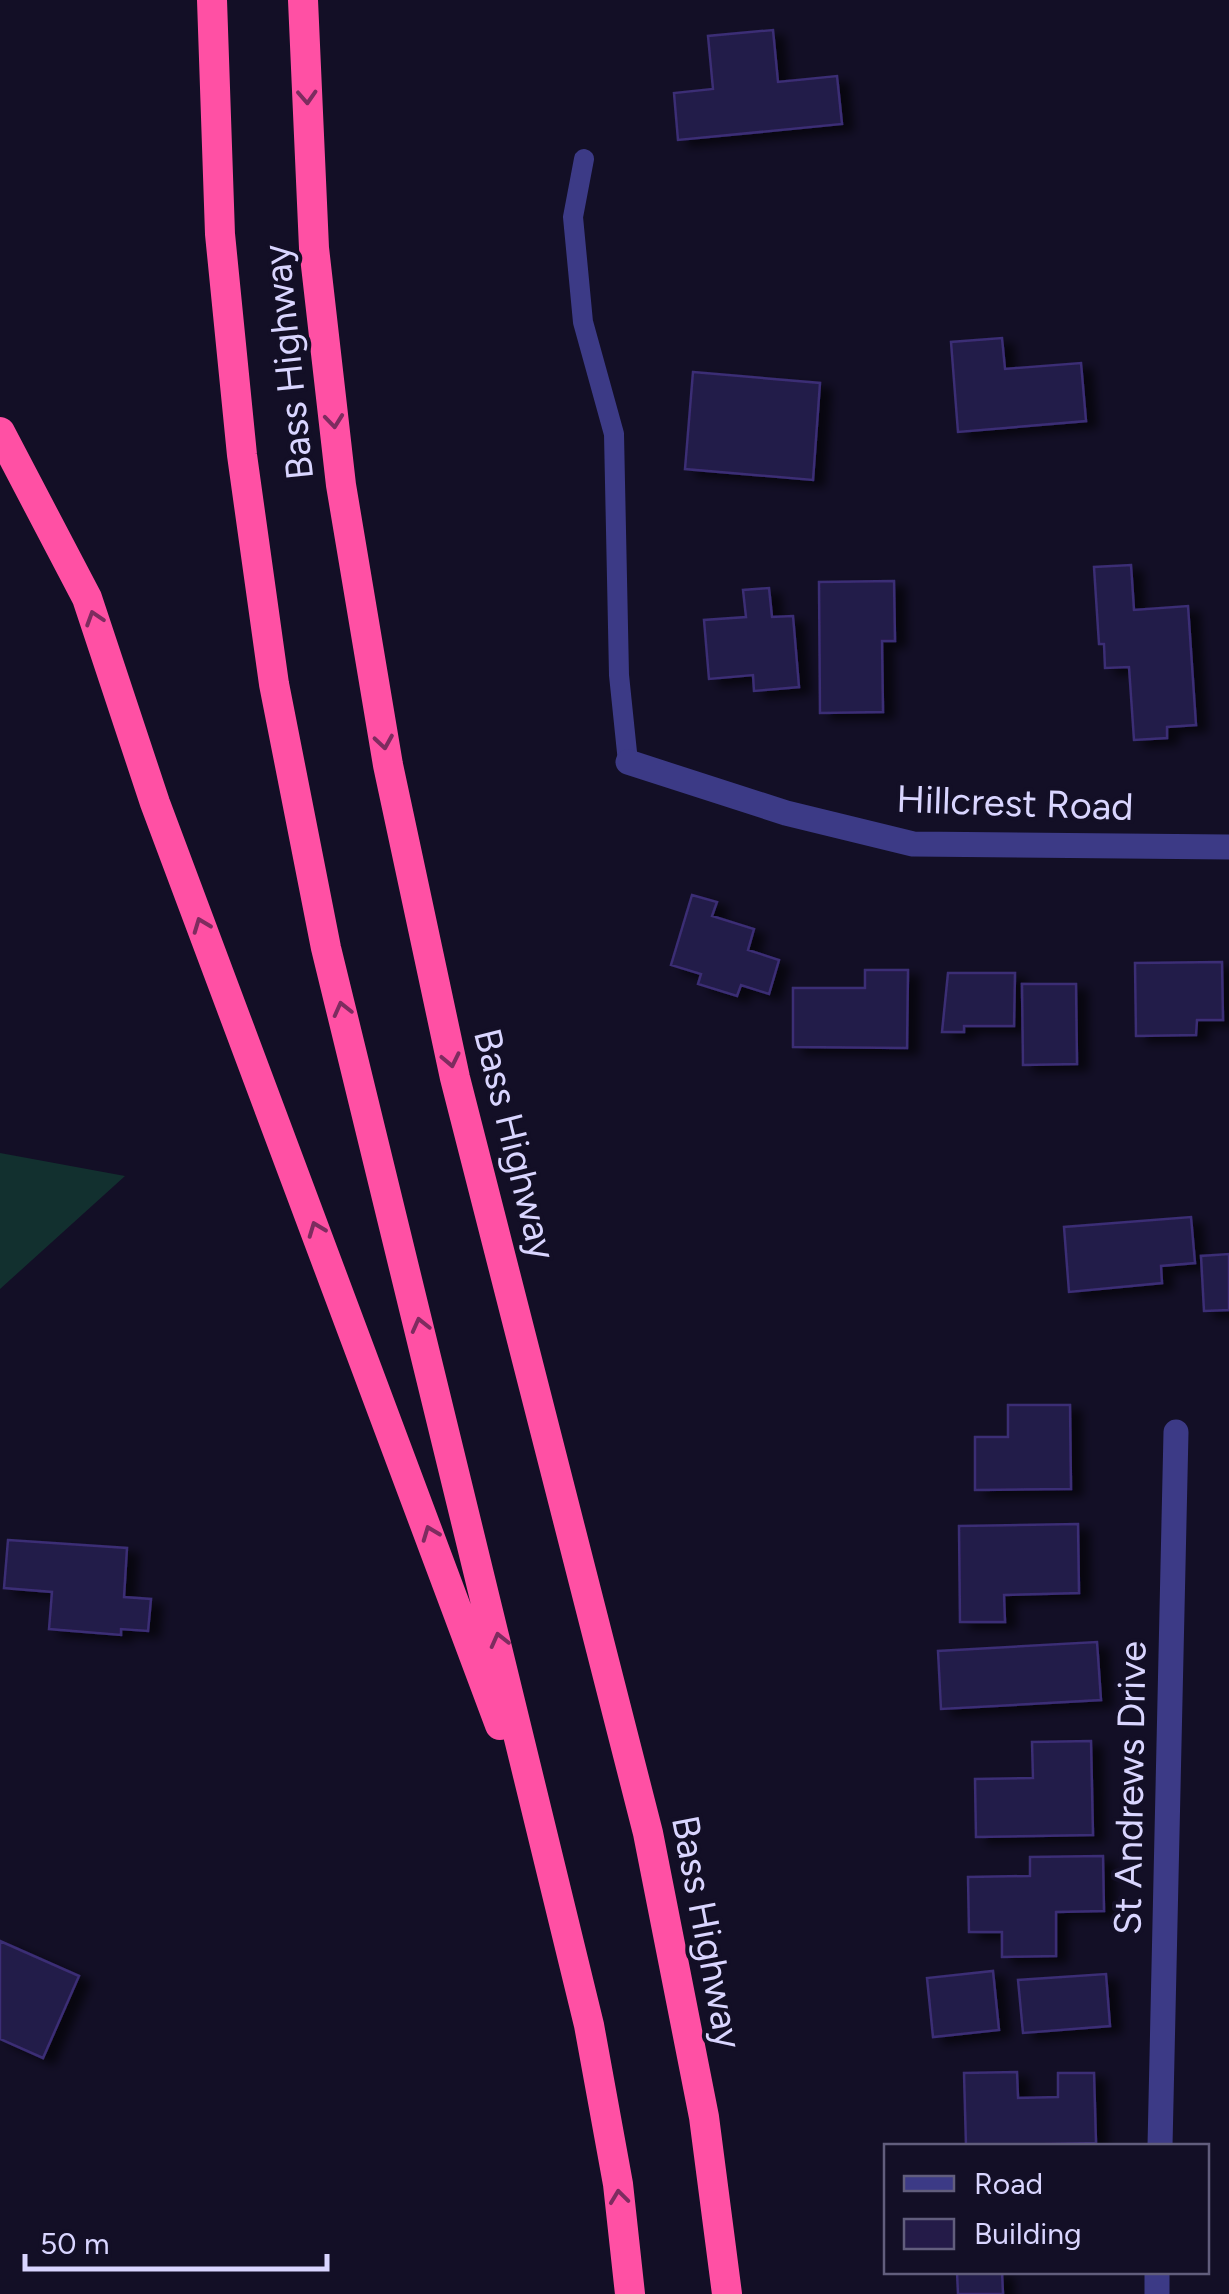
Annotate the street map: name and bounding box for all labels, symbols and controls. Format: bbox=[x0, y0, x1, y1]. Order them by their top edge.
one-way arrow bbox=[296, 90, 317, 106]
street label: Bass Highway bbox=[253, 242, 323, 482]
one-way arrow bbox=[323, 414, 344, 430]
one-way arrow bbox=[85, 610, 105, 627]
one-way arrow bbox=[373, 734, 394, 750]
street label: Hillcrest Road bbox=[896, 776, 1134, 830]
one-way arrow bbox=[192, 917, 213, 934]
one-way arrow bbox=[332, 1001, 353, 1019]
street label: Bass Highway bbox=[464, 1024, 566, 1264]
one-way arrow bbox=[440, 1051, 461, 1068]
one-way arrow bbox=[307, 1221, 327, 1238]
one-way arrow bbox=[411, 1317, 432, 1334]
one-way arrow bbox=[421, 1525, 442, 1542]
one-way arrow bbox=[490, 1632, 511, 1649]
street label: St Andrews Drive bbox=[1104, 1641, 1156, 1935]
street label: Bass Highway bbox=[662, 1812, 752, 2052]
legend bbox=[884, 2144, 1209, 2274]
text: Road bbox=[974, 2165, 1043, 2202]
one-way arrow bbox=[609, 2189, 630, 2205]
scale bar bbox=[25, 2209, 328, 2271]
text: Building bbox=[974, 2215, 1082, 2252]
text: 50 m bbox=[40, 2225, 109, 2262]

